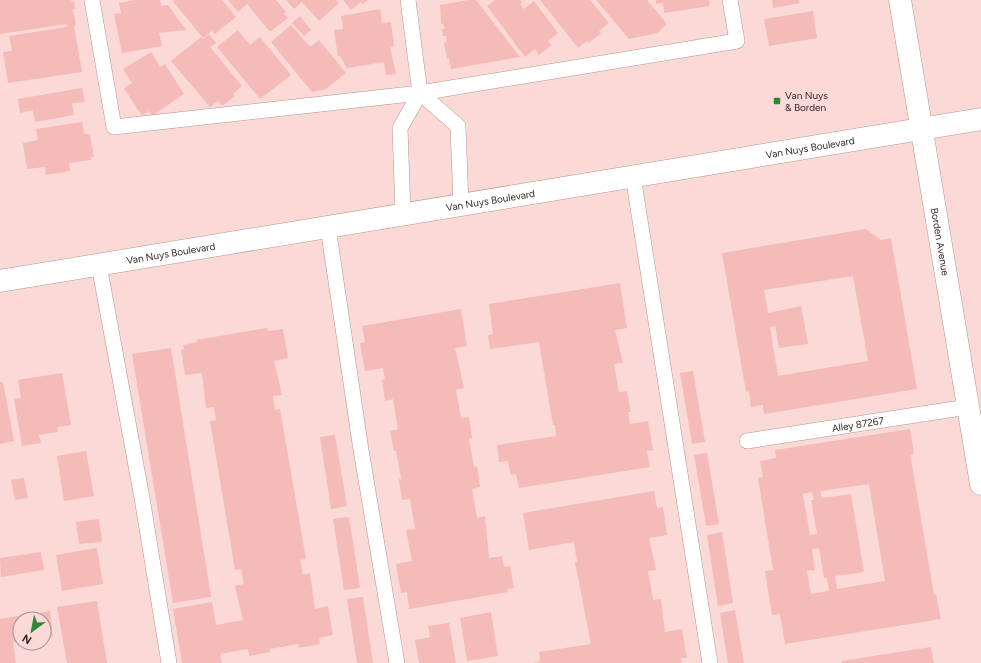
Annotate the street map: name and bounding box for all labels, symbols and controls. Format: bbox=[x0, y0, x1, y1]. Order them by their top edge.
place label: Van Nuys & Borden bbox=[785, 89, 828, 114]
marker: Van Nuys & Borden bbox=[772, 96, 782, 106]
street label: Van Nuys Boulevard bbox=[765, 133, 856, 161]
street label: Van Nuys Boulevard bbox=[445, 186, 536, 214]
street label: Borden Avenue bbox=[928, 207, 953, 277]
street label: Van Nuys Boulevard bbox=[125, 239, 216, 267]
street label: Alley 87267 bbox=[831, 413, 885, 434]
north arrow bbox=[12, 611, 52, 651]
text: N bbox=[20, 631, 34, 647]

